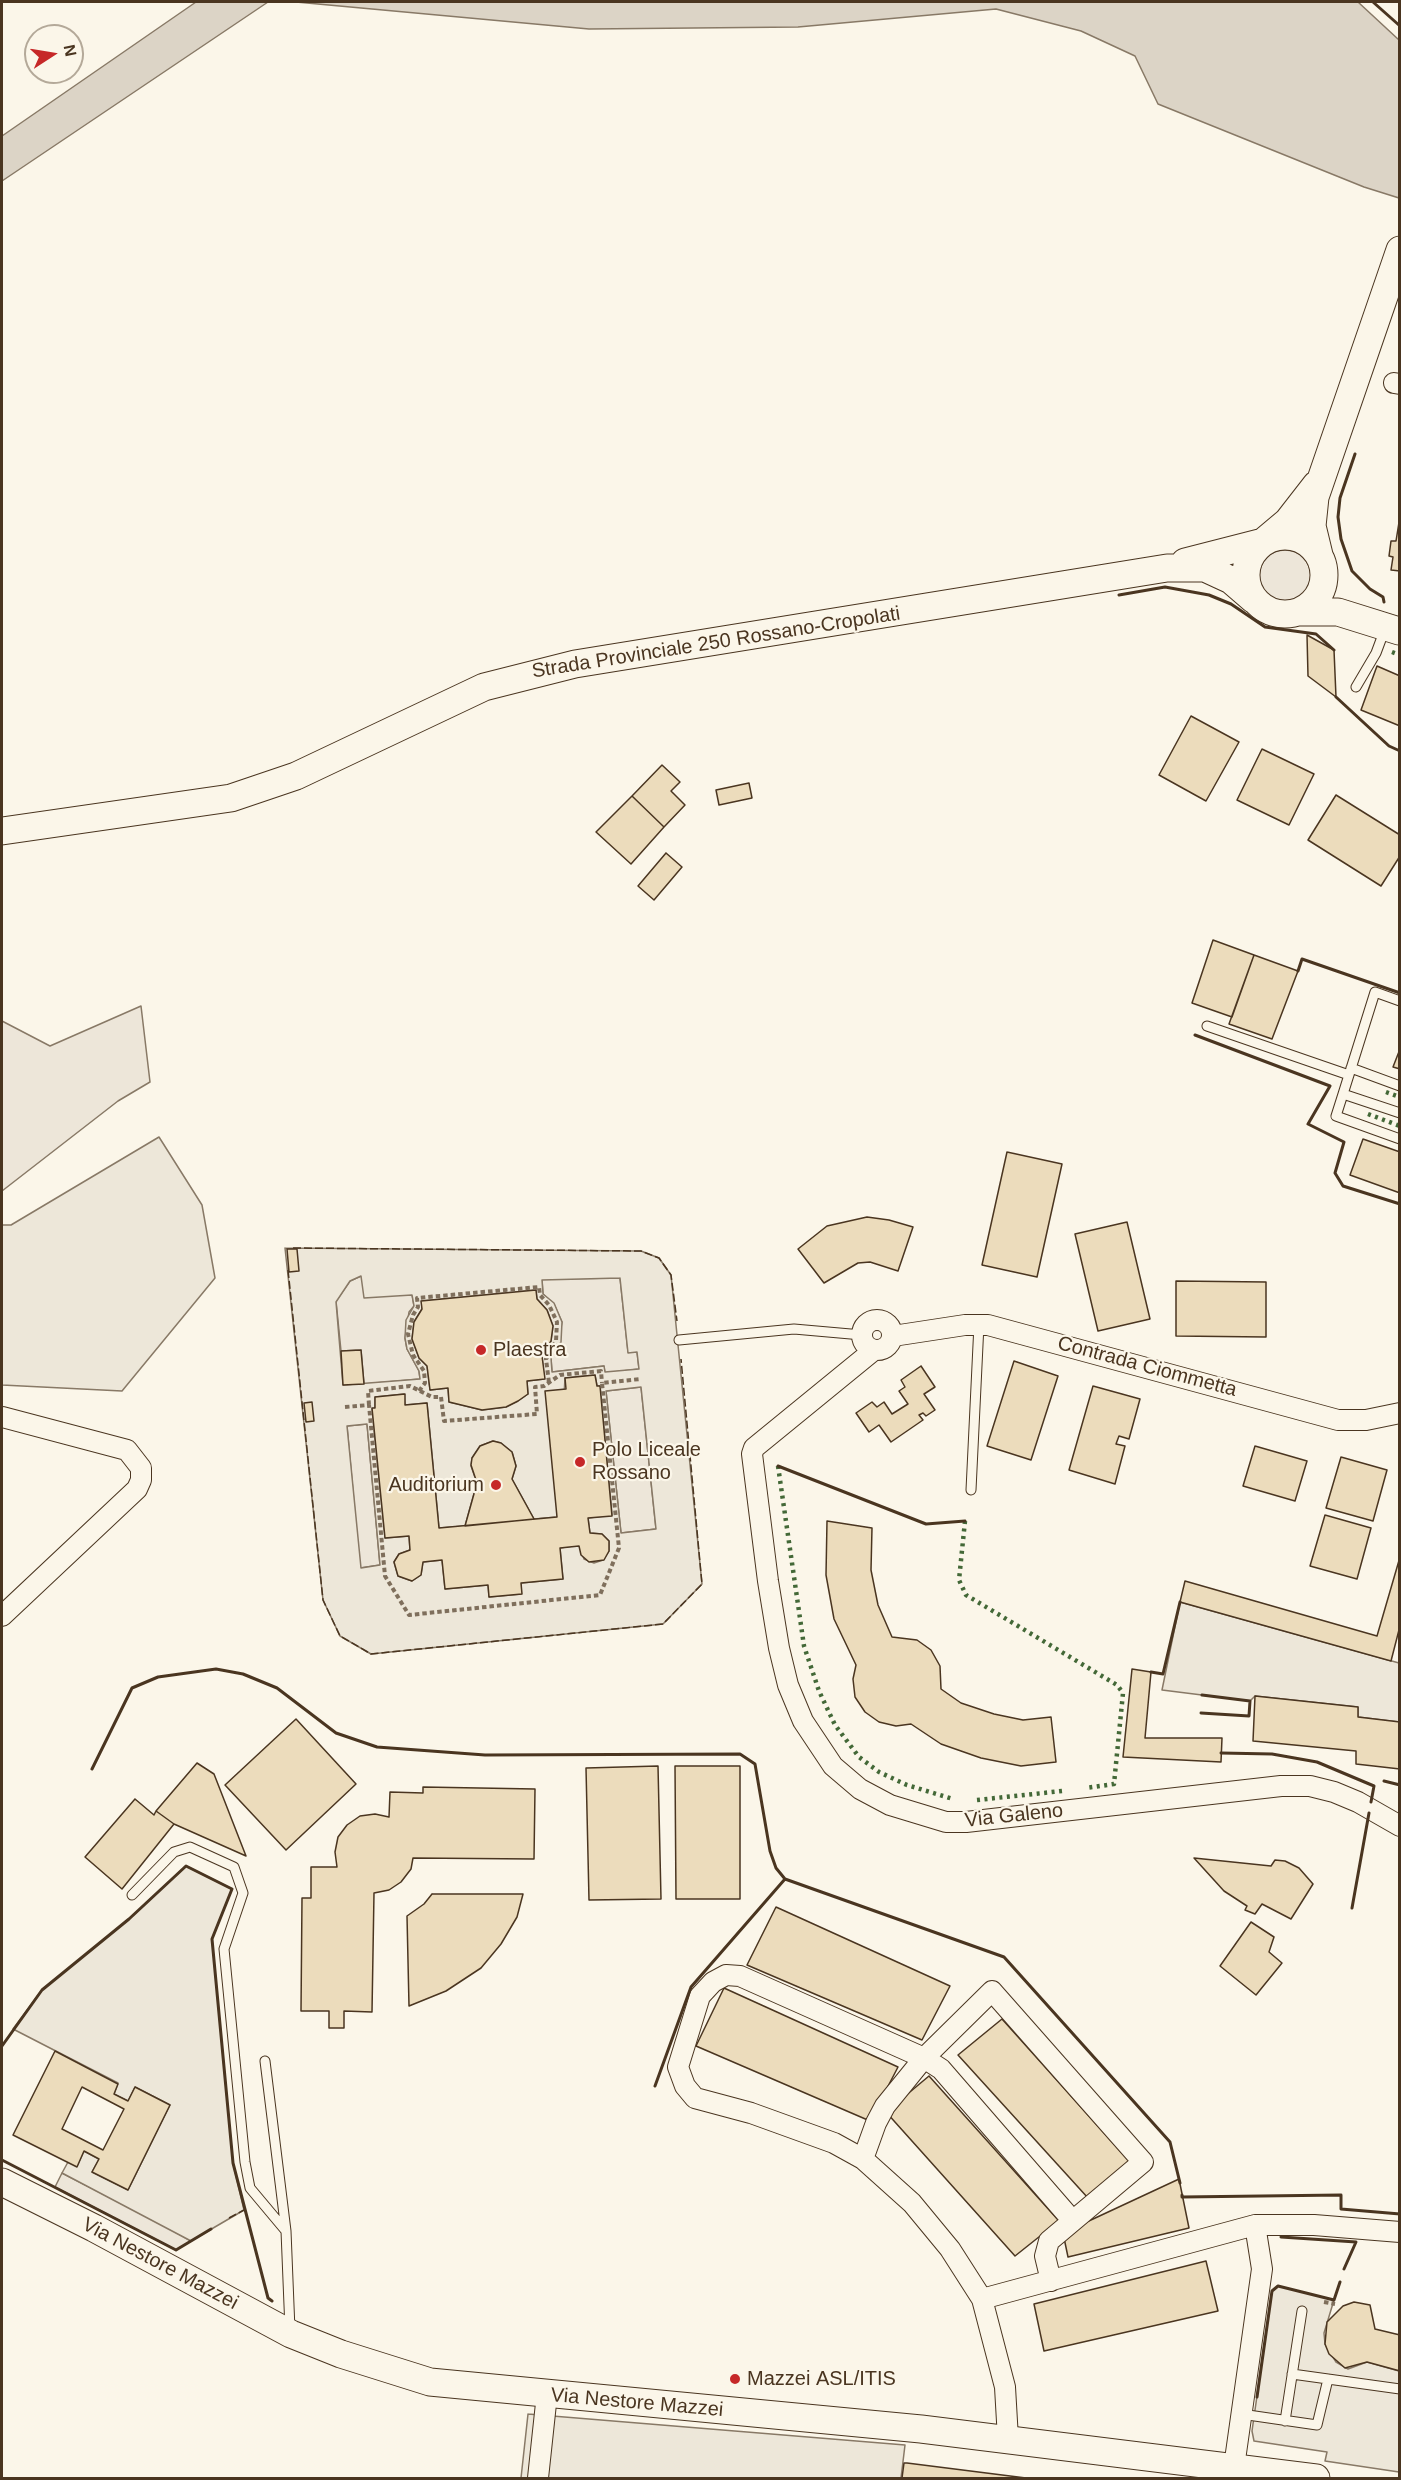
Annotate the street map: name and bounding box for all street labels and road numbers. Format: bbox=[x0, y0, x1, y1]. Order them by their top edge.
street label: Strada Provinciale 250 Rossano-Cropolati bbox=[530, 602, 902, 684]
street label: Contrada Ciommetta bbox=[1055, 1332, 1239, 1402]
street label: Via Galeno bbox=[964, 1799, 1064, 1833]
street label: Via Nestore Mazzei bbox=[78, 2213, 242, 2315]
street label: Via Nestore Mazzei bbox=[550, 2384, 724, 2422]

